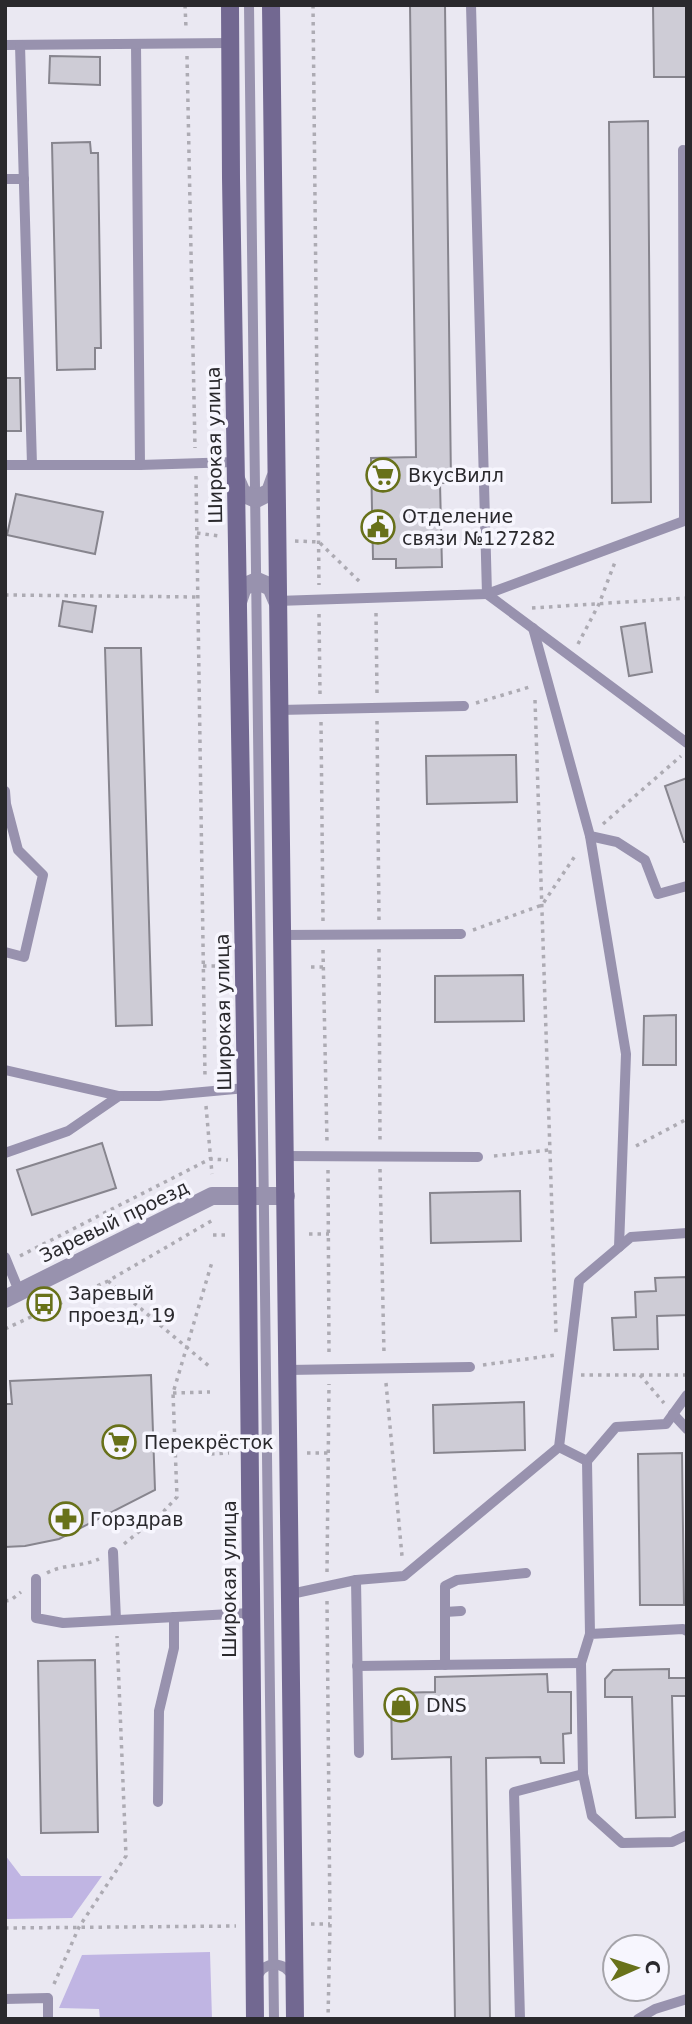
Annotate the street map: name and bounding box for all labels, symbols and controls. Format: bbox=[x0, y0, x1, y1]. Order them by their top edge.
street label: Широкая улица bbox=[202, 366, 226, 524]
supermarket icon: ВкусВилл bbox=[364, 456, 402, 494]
place label: ВкусВилл bbox=[408, 464, 504, 486]
place label: Отделение связи №127282 bbox=[402, 505, 556, 549]
public building icon: Отделение связи №127282 bbox=[359, 508, 397, 546]
street label: Широкая улица bbox=[211, 933, 235, 1091]
street label: Заревый проезд bbox=[36, 1175, 192, 1267]
place label: Заревый проезд, 19 bbox=[68, 1282, 175, 1326]
bus stop icon: Заревый проезд, 19 bbox=[25, 1285, 63, 1323]
supermarket icon: Перекрёсток bbox=[100, 1423, 138, 1461]
place label: Перекрёсток bbox=[144, 1431, 274, 1453]
pharmacy icon: Горздрав bbox=[47, 1500, 85, 1538]
street label: Широкая улица bbox=[218, 1500, 240, 1658]
place label: Горздрав bbox=[90, 1508, 183, 1530]
shop icon: DNS bbox=[382, 1686, 420, 1724]
place label: DNS bbox=[426, 1694, 467, 1716]
north arrow bbox=[601, 1933, 671, 2003]
text: С bbox=[642, 1960, 664, 1975]

